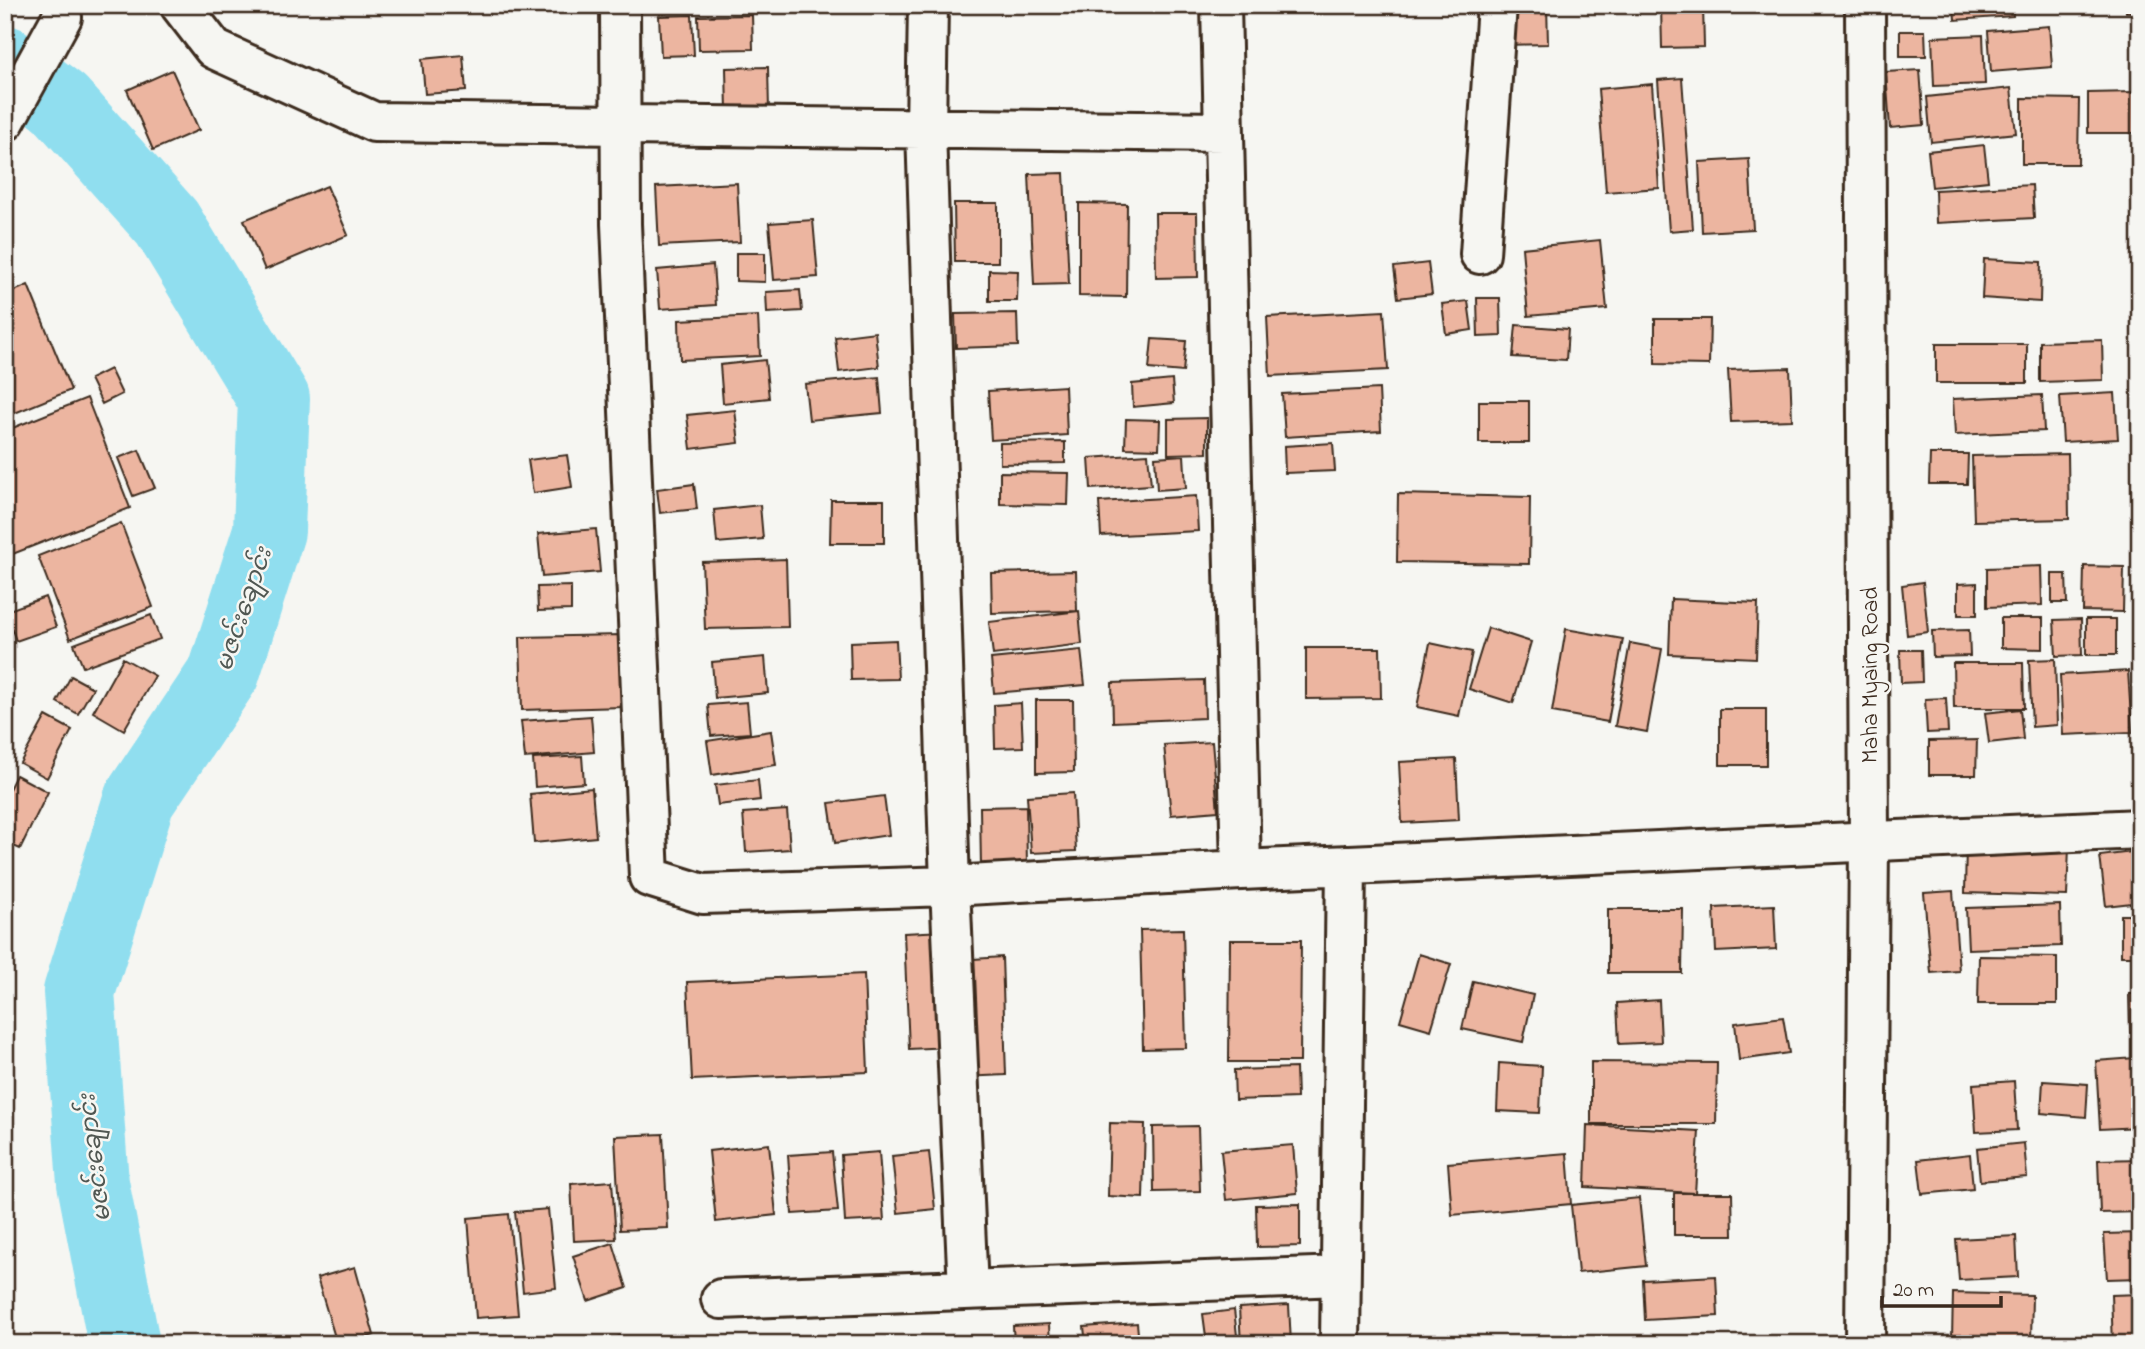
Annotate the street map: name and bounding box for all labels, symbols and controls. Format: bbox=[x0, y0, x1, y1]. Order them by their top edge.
water label: မဇင်းချောင်း bbox=[206, 541, 283, 676]
street label: Maha Myaing Road bbox=[1855, 587, 1890, 763]
water label: မဇင်းချောင်း bbox=[69, 1090, 122, 1224]
scale bar bbox=[1882, 1265, 2002, 1309]
text: 20 m bbox=[1893, 1276, 1934, 1306]

